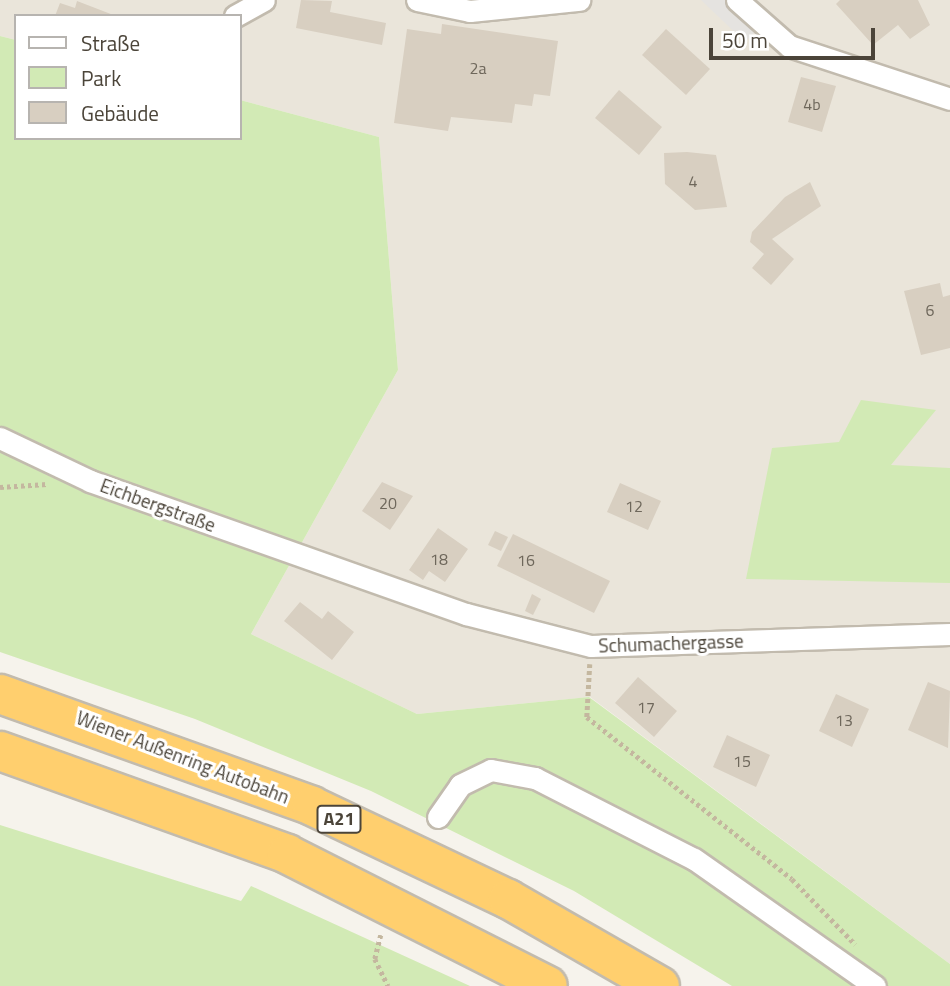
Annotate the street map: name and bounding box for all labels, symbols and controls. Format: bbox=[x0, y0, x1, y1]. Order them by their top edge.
legend bbox=[14, 14, 242, 140]
scale bar bbox=[712, 14, 878, 58]
text: 50 m bbox=[722, 24, 768, 56]
text: Straße bbox=[81, 27, 140, 59]
house number: 2a bbox=[470, 58, 486, 78]
text: Park bbox=[81, 62, 121, 94]
house number: 4b bbox=[803, 94, 821, 114]
text: Gebäude bbox=[81, 97, 159, 129]
house number: 4 bbox=[689, 171, 697, 191]
house number: 6 bbox=[926, 300, 934, 320]
street label: Eichbergstraße bbox=[97, 474, 219, 536]
house number: 20 bbox=[379, 493, 397, 513]
house number: 12 bbox=[625, 496, 643, 516]
house number: 18 bbox=[430, 549, 448, 569]
house number: 16 bbox=[517, 550, 535, 570]
street label: Schumachergasse bbox=[598, 629, 744, 657]
house number: 17 bbox=[637, 697, 655, 717]
street label: Wiener Außenring Autobahn bbox=[73, 706, 293, 808]
house number: 13 bbox=[835, 710, 853, 730]
house number: 15 bbox=[733, 751, 751, 771]
road number: A21 bbox=[316, 804, 362, 834]

